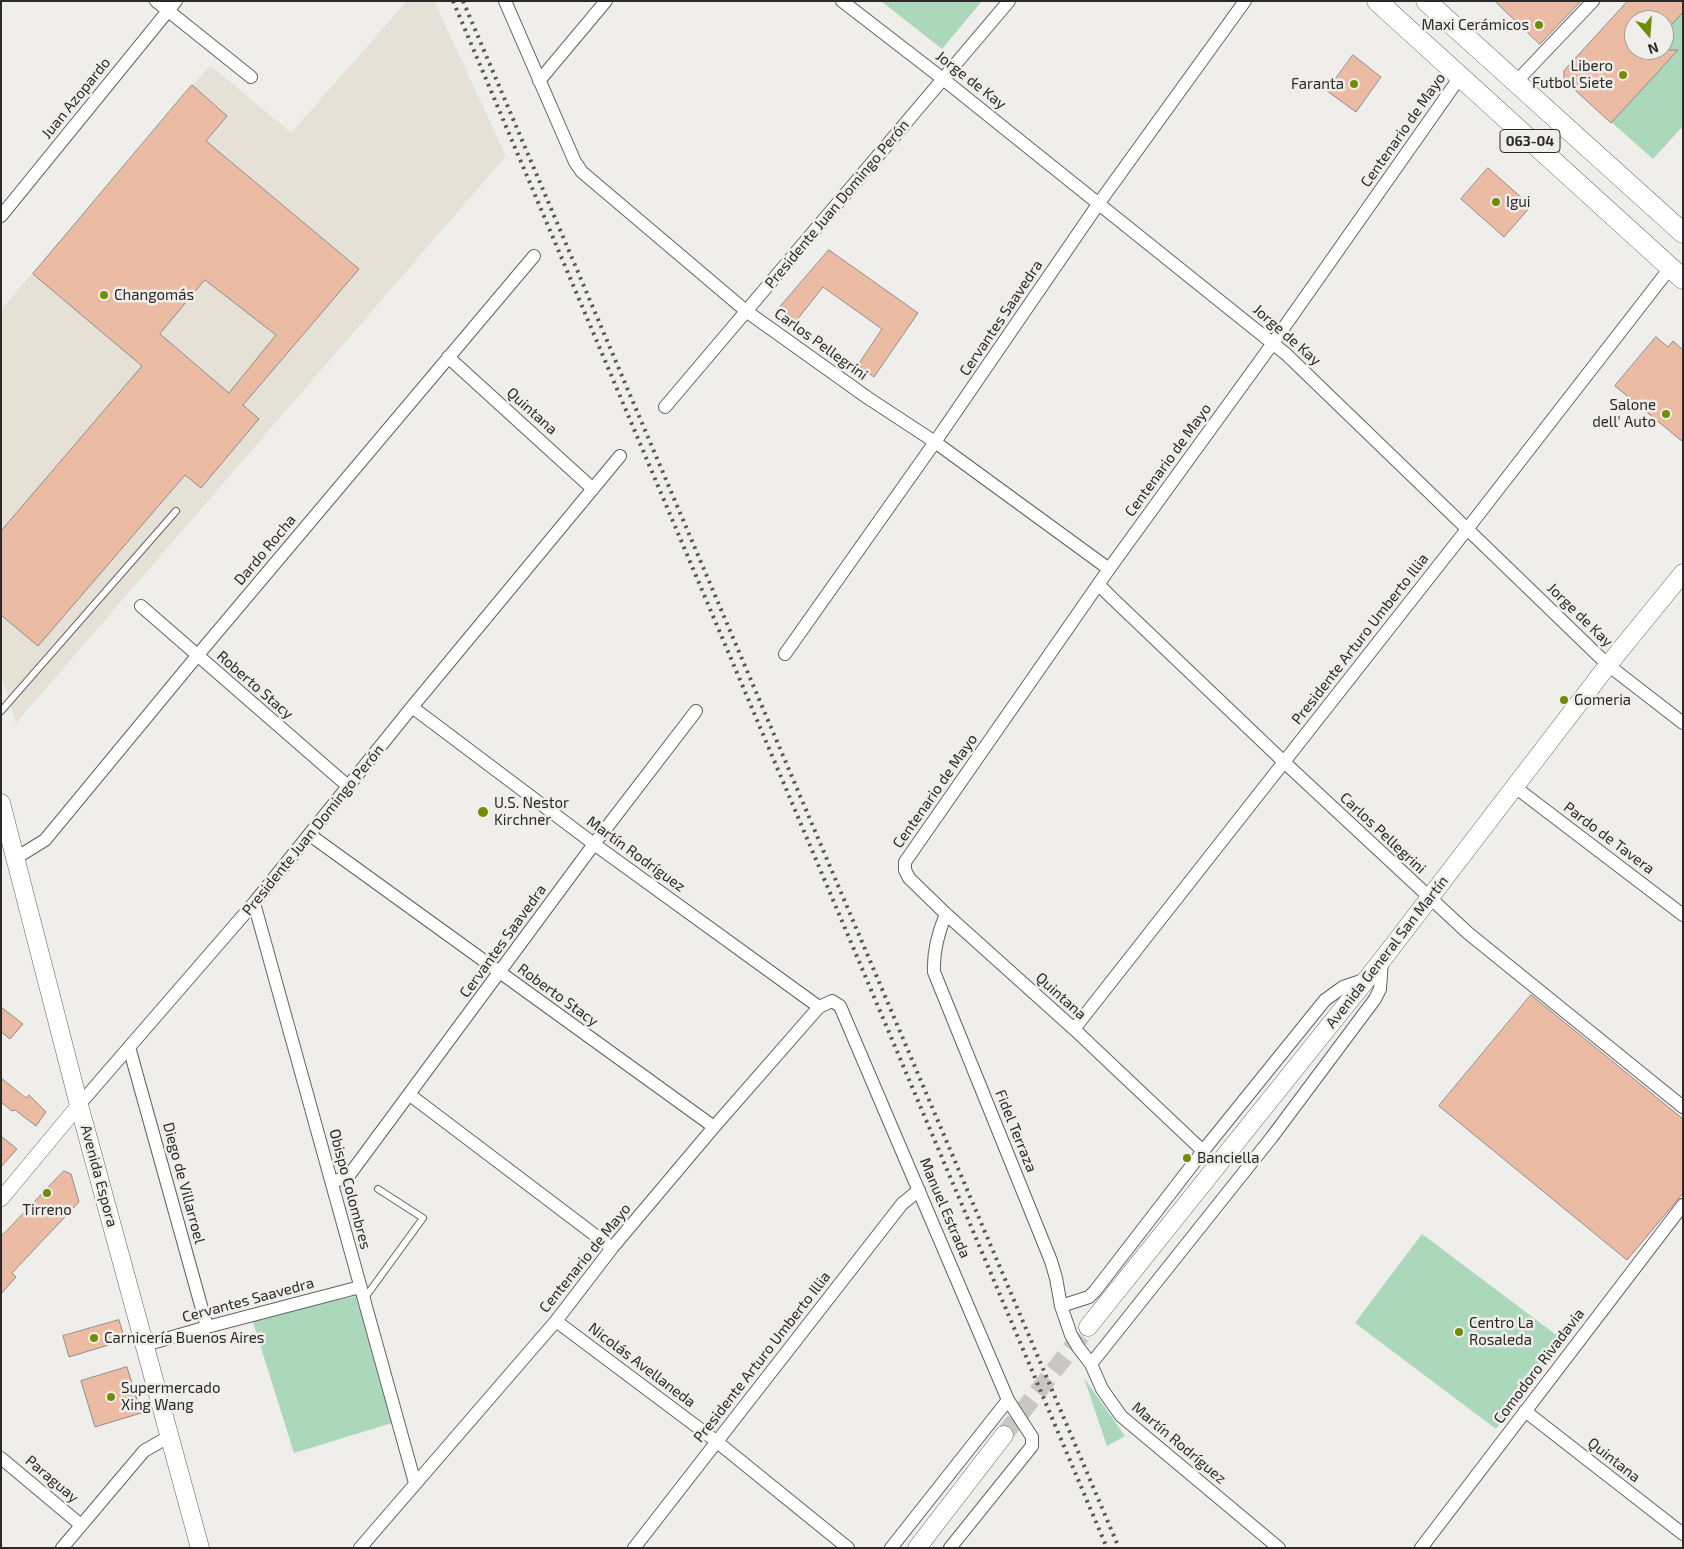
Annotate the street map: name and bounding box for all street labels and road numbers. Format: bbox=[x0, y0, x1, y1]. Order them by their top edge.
street label: Jorge de Kay bbox=[932, 47, 1010, 113]
street label: Juan Azopardo bbox=[38, 54, 114, 142]
street label: Centenario de Mayo bbox=[1357, 69, 1449, 191]
street label: Presidente Juan Domingo Perón bbox=[761, 116, 913, 292]
road number: 063-04 bbox=[1500, 130, 1560, 152]
street label: Cervantes Saavedra bbox=[956, 257, 1046, 379]
street label: Jorge de Kay bbox=[1249, 301, 1325, 369]
street label: Carlos Pellegrini bbox=[771, 304, 871, 384]
street label: Quintana bbox=[503, 384, 561, 438]
street label: Centenario de Mayo bbox=[1121, 400, 1215, 520]
street label: Dardo Rocha bbox=[230, 511, 300, 589]
street label: Presidente Arturo Umberto Illia bbox=[1288, 550, 1432, 728]
street label: Jorge de Kay bbox=[1543, 579, 1617, 651]
street label: Roberto Stacy bbox=[213, 647, 297, 723]
street label: Centenario de Mayo bbox=[889, 730, 981, 852]
street label: Presidente Juan Domingo Perón bbox=[238, 741, 388, 919]
street label: Carlos Pellegrini bbox=[1336, 789, 1430, 877]
street label: Pardo de Tavera bbox=[1560, 798, 1658, 878]
street label: Martín Rodríguez bbox=[583, 812, 689, 896]
street label: Avenida General San Martín bbox=[1322, 872, 1452, 1032]
street label: Cervantes Saavedra bbox=[456, 881, 550, 1001]
street label: Roberto Stacy bbox=[514, 960, 602, 1030]
street label: Quintana bbox=[1032, 969, 1090, 1023]
street label: Fidel Terraza bbox=[991, 1087, 1041, 1175]
street label: Diego de Villarroel bbox=[159, 1120, 209, 1246]
street label: Avenida Espora bbox=[77, 1123, 121, 1229]
street label: Obispo Colombres bbox=[325, 1127, 375, 1251]
street label: Manuel Estrada bbox=[916, 1155, 974, 1261]
street label: Centenario de Mayo bbox=[535, 1200, 635, 1316]
street label: Presidente Arturo Umberto Illia bbox=[690, 1268, 834, 1446]
street label: Cervantes Saavedra bbox=[180, 1274, 316, 1326]
street label: Comodoro Rivadavia bbox=[1490, 1305, 1588, 1427]
street label: Nicolás Avellaneda bbox=[585, 1319, 699, 1411]
street label: Martín Rodríguez bbox=[1128, 1398, 1230, 1488]
street label: Quintana bbox=[1584, 1434, 1644, 1486]
street label: Paraguay bbox=[22, 1451, 82, 1507]

